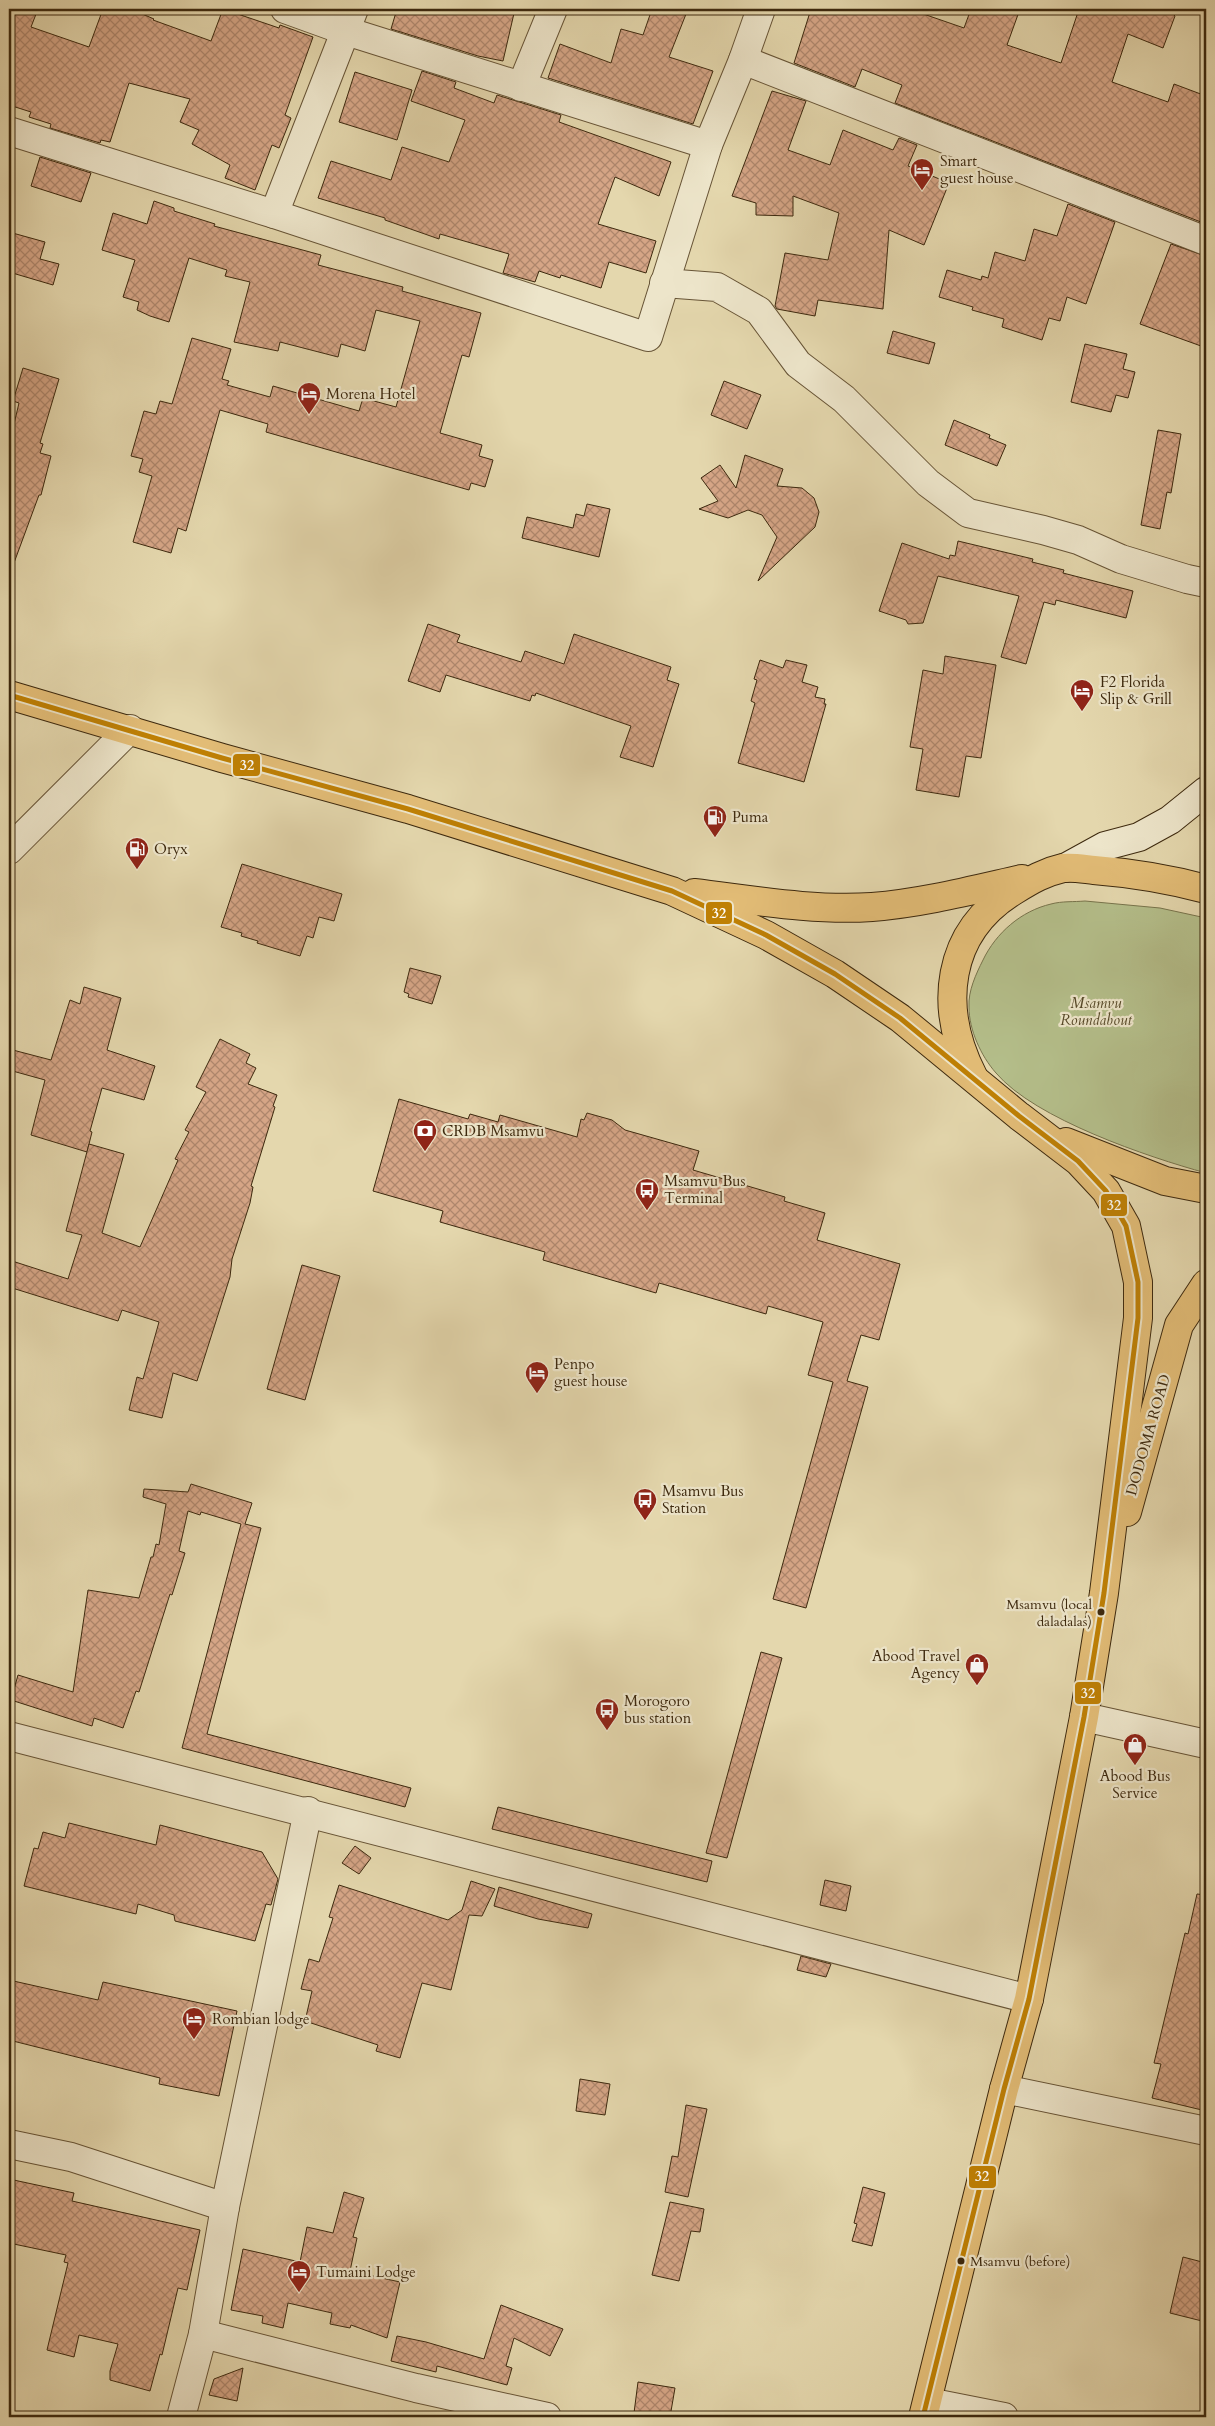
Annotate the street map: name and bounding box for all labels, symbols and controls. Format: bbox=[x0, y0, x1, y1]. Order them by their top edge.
place label: Smart guest house bbox=[940, 151, 1014, 188]
hotel icon: Smart guest house bbox=[909, 157, 935, 191]
hotel icon: Morena Hotel bbox=[296, 381, 322, 415]
place label: Morena Hotel bbox=[326, 384, 416, 404]
place label: F2 Florida Slip & Grill bbox=[1100, 672, 1172, 709]
hotel icon: F2 Florida Slip & Grill bbox=[1069, 678, 1095, 712]
line badge: 32 bbox=[232, 753, 261, 777]
text: 32 bbox=[240, 756, 254, 775]
fuel station icon: Puma bbox=[702, 804, 728, 838]
place label: Puma bbox=[732, 807, 769, 827]
fuel station icon: Oryx bbox=[124, 836, 150, 870]
place label: Oryx bbox=[154, 839, 188, 859]
line badge: 32 bbox=[705, 901, 733, 925]
text: 32 bbox=[712, 904, 726, 923]
park label: Msamvu Roundabout bbox=[1060, 993, 1133, 1030]
bank icon: CRDB Msamvu bbox=[412, 1118, 438, 1152]
place label: CRDB Msamvu bbox=[442, 1121, 544, 1141]
place label: Msamvu Bus Terminal bbox=[664, 1171, 746, 1208]
bus stop icon: Msamvu Bus Terminal bbox=[634, 1177, 660, 1211]
line badge: 32 bbox=[1100, 1193, 1128, 1217]
text: 32 bbox=[1107, 1196, 1121, 1215]
place label: Penpo guest house bbox=[554, 1354, 628, 1391]
hotel icon: Penpo guest house bbox=[524, 1360, 550, 1394]
street label: DODOMA ROAD bbox=[1121, 1372, 1175, 1498]
place label: Msamvu Bus Station bbox=[662, 1481, 744, 1518]
bus stop icon: Msamvu Bus Station bbox=[632, 1487, 658, 1521]
place label: Msamvu (local daladalas) bbox=[1006, 1595, 1092, 1631]
marker: Msamvu (local daladalas) bbox=[1096, 1607, 1106, 1617]
place label: Abood Travel Agency bbox=[872, 1646, 960, 1683]
shop icon: Abood Travel Agency bbox=[964, 1652, 990, 1686]
line badge: 32 bbox=[1074, 1681, 1102, 1705]
text: 32 bbox=[1081, 1684, 1095, 1703]
place label: Morogoro bus station bbox=[624, 1691, 692, 1728]
bus stop icon: Morogoro bus station bbox=[594, 1697, 620, 1731]
shop icon: Abood Bus Service bbox=[1122, 1732, 1148, 1766]
place label: Abood Bus Service bbox=[1100, 1766, 1170, 1803]
hotel icon: Rombian lodge bbox=[181, 2006, 207, 2040]
place label: Rombian lodge bbox=[212, 2009, 310, 2029]
line badge: 32 bbox=[968, 2165, 997, 2189]
text: 32 bbox=[975, 2167, 989, 2186]
place label: Msamvu (before) bbox=[970, 2252, 1070, 2271]
marker: Msamvu (before) bbox=[956, 2256, 966, 2266]
hotel icon: Tumaini Lodge bbox=[286, 2259, 312, 2293]
place label: Tumaini Lodge bbox=[316, 2262, 416, 2282]

